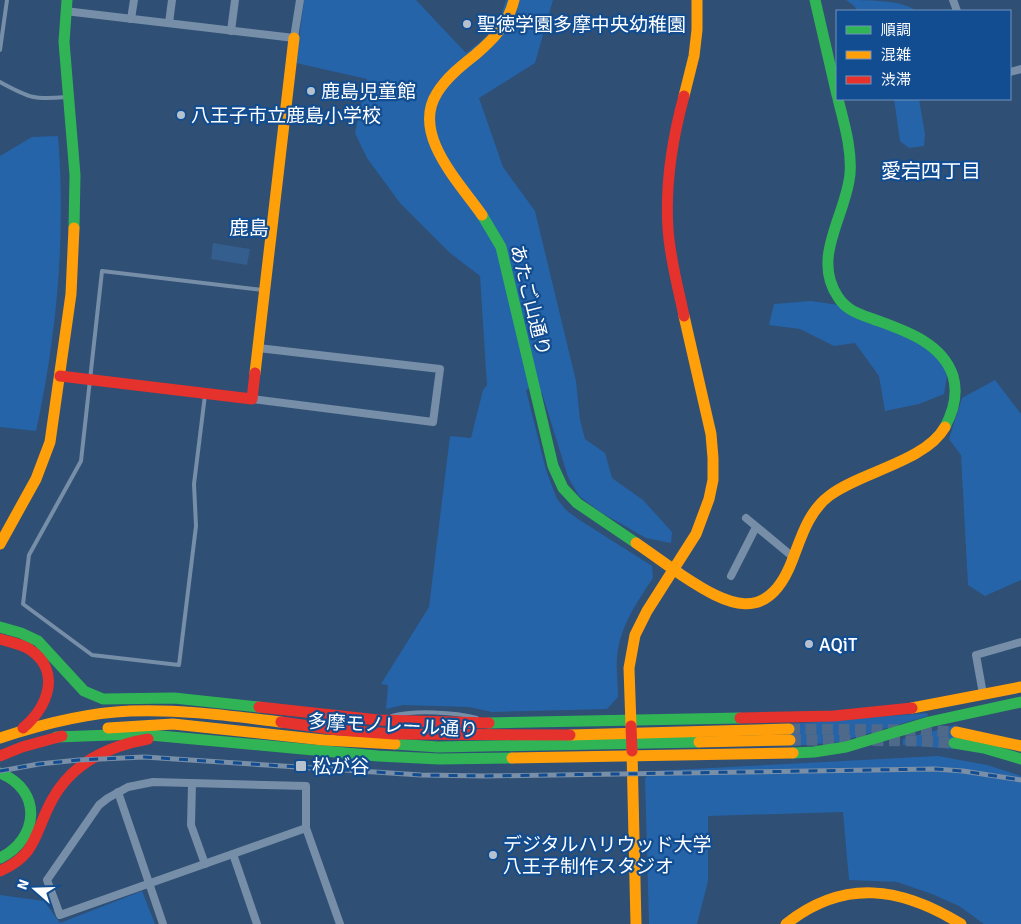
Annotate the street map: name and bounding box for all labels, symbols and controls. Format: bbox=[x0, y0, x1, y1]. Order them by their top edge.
legend bbox=[836, 10, 1011, 100]
place label: 聖徳学園多摩中央幼稚園 bbox=[477, 13, 686, 37]
marker: 聖徳学園多摩中央幼稚園 bbox=[461, 18, 473, 30]
text: 順調 bbox=[881, 21, 911, 39]
text: 混雑 bbox=[881, 46, 911, 64]
text: 渋滞 bbox=[881, 71, 911, 89]
place label: 鹿島児童館 bbox=[321, 80, 416, 104]
marker: 鹿島児童館 bbox=[305, 85, 317, 97]
place label: 八王子市立鹿島小学校 bbox=[191, 104, 381, 128]
marker: 八王子市立鹿島小学校 bbox=[175, 109, 187, 121]
district label: 愛宕四丁目 bbox=[881, 159, 981, 184]
district label: 鹿島 bbox=[229, 216, 269, 241]
street label: あたご山通り bbox=[505, 242, 555, 358]
place label: AQiT bbox=[819, 633, 858, 657]
marker: AQiT bbox=[803, 638, 815, 650]
street label: 多摩モノレール通り bbox=[307, 710, 479, 742]
place label: 松が谷 bbox=[312, 755, 369, 779]
marker: 松が谷 bbox=[294, 759, 308, 773]
place label: デジタルハリウッド大学 八王子制作スタジオ bbox=[503, 833, 712, 879]
marker: デジタルハリウッド大学 八王子制作スタジオ bbox=[487, 849, 499, 861]
north arrow bbox=[10, 864, 60, 914]
text: N bbox=[14, 877, 33, 892]

